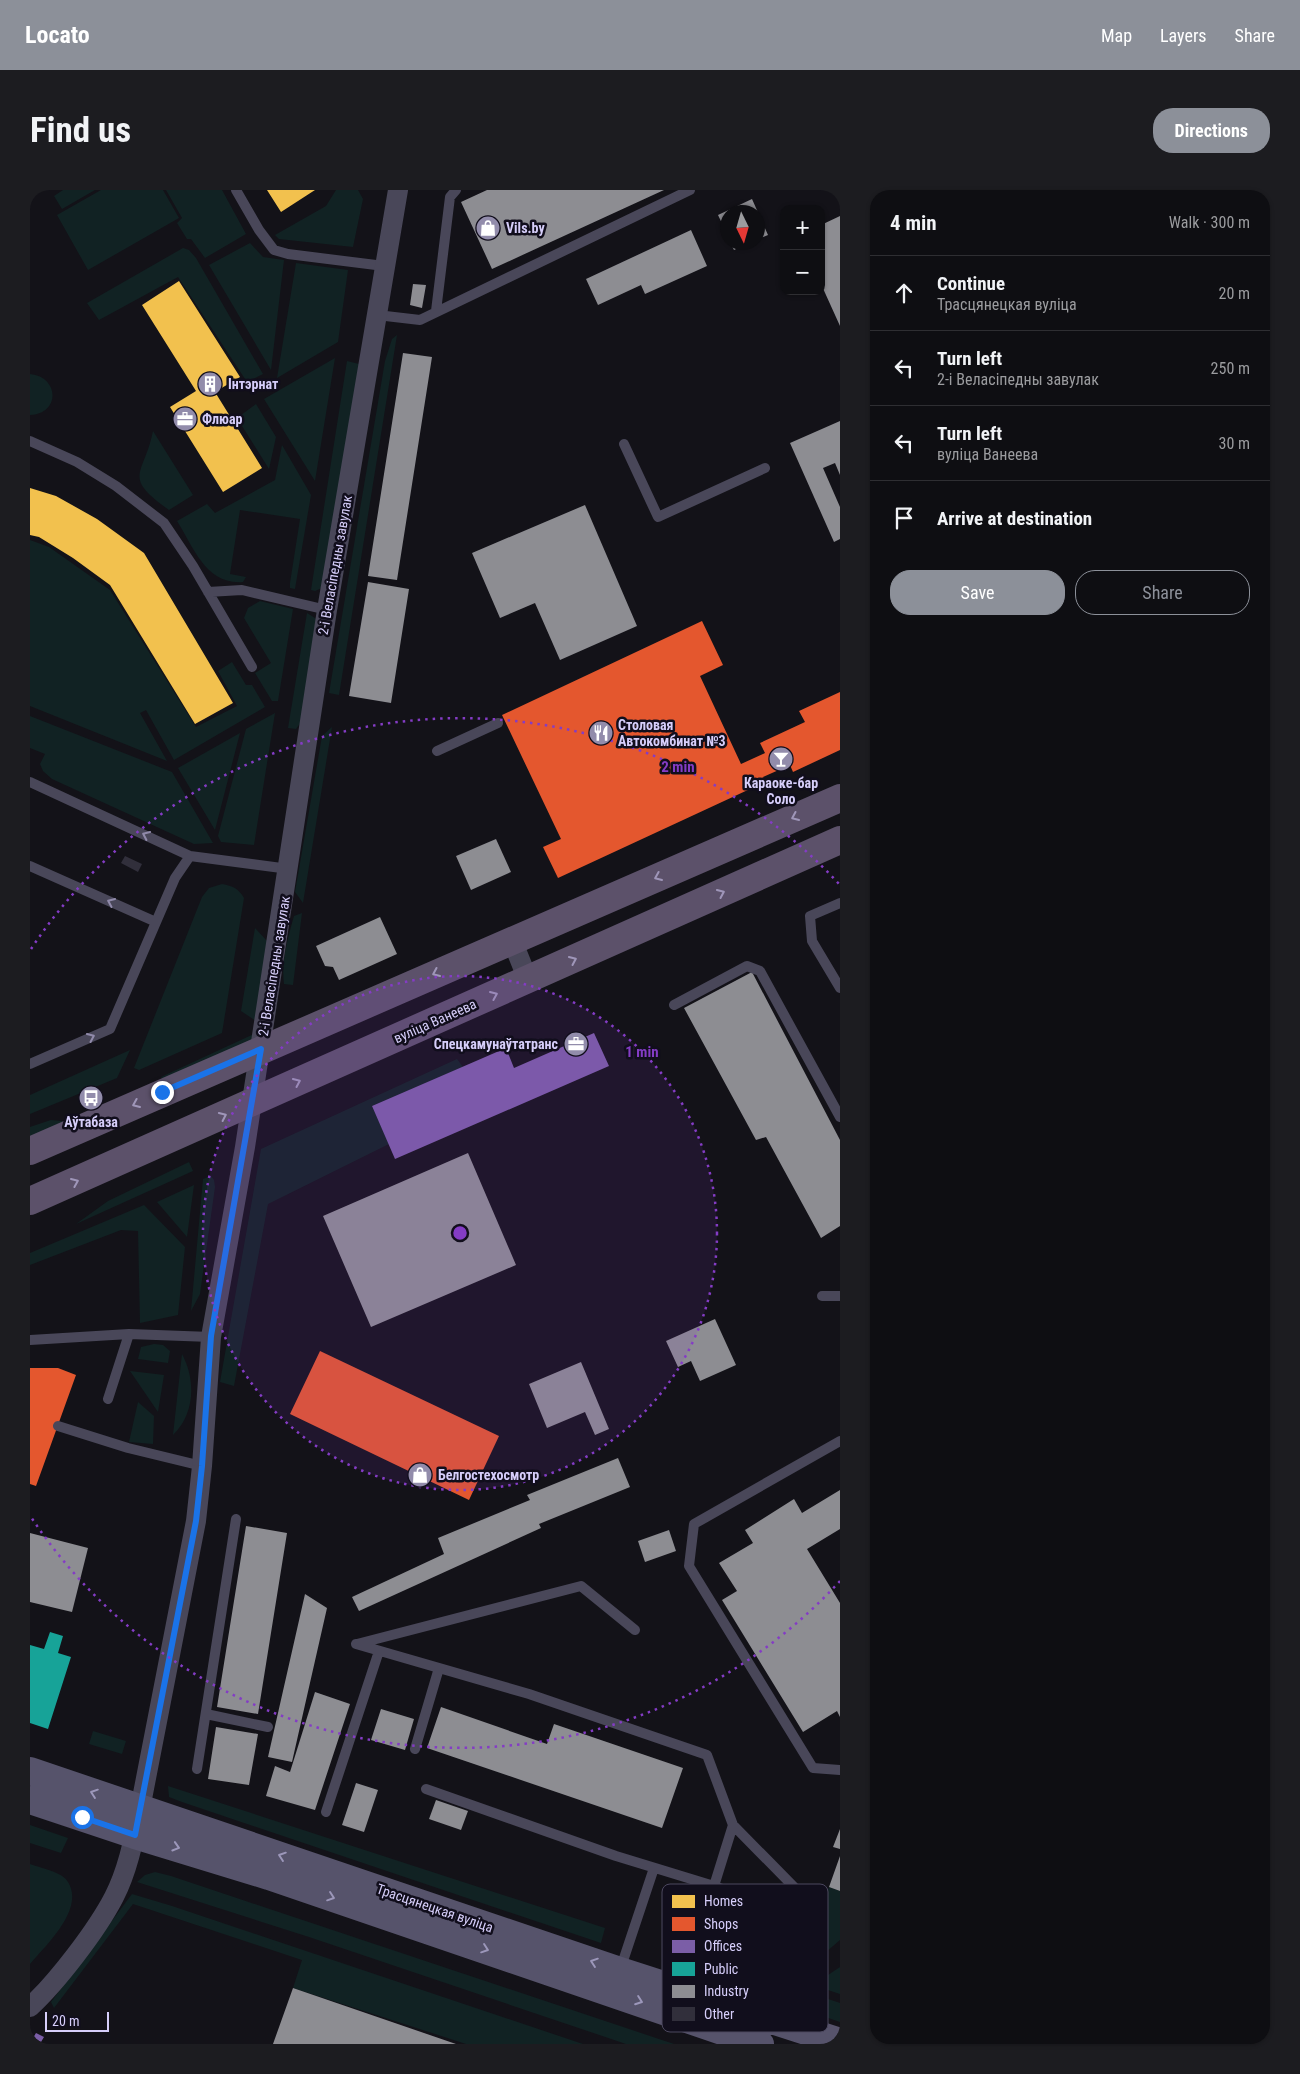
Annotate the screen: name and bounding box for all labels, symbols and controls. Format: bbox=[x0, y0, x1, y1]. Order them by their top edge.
text: Locato bbox=[25, 21, 90, 49]
text: Map bbox=[1101, 25, 1132, 46]
text: Layers bbox=[1160, 25, 1207, 46]
text: Share bbox=[1235, 25, 1275, 46]
button: Directions bbox=[1153, 108, 1270, 153]
text: Find us bbox=[30, 110, 131, 151]
north arrow bbox=[720, 205, 765, 250]
map controls bbox=[780, 205, 825, 295]
button: + bbox=[780, 205, 825, 250]
text: 4 min bbox=[890, 211, 937, 235]
text: Walk · 300 m bbox=[1169, 213, 1250, 232]
shop icon: Vils.by bbox=[475, 215, 501, 241]
place label: Vils.by bbox=[506, 220, 545, 236]
button: − bbox=[780, 250, 825, 295]
text: Continue bbox=[937, 272, 1005, 295]
icon: ahead bbox=[890, 279, 918, 307]
text: 20 m bbox=[1218, 284, 1250, 303]
text: Трасцянецкая вуліца bbox=[937, 295, 1077, 314]
text: Turn left bbox=[937, 347, 1002, 370]
icon: left bbox=[890, 354, 918, 382]
text: 250 m bbox=[1211, 359, 1250, 378]
text: 2-і Веласіпедны завулак bbox=[937, 370, 1099, 389]
building icon: Інтэрнат bbox=[197, 371, 223, 397]
place label: Інтэрнат bbox=[228, 376, 279, 392]
office icon: Флюар bbox=[172, 406, 198, 432]
place label: Флюар bbox=[202, 411, 243, 427]
text: Turn left bbox=[937, 422, 1002, 445]
icon: left bbox=[890, 429, 918, 457]
text: 30 m bbox=[1218, 434, 1250, 453]
text: вуліца Ванеева bbox=[937, 445, 1038, 464]
street label: 2-і Веласіпедны завулак bbox=[315, 494, 355, 636]
icon: arrive bbox=[890, 504, 918, 532]
text: Arrive at destination bbox=[937, 507, 1092, 530]
button: Save bbox=[890, 570, 1065, 615]
button: Share bbox=[1075, 570, 1250, 615]
place label: Столовая Автокомбинат №3 bbox=[618, 717, 726, 749]
restaurant icon: Столовая Автокомбинат №3 bbox=[588, 720, 614, 746]
bar icon: Караоке-бар Соло bbox=[768, 746, 794, 772]
text: 2 min bbox=[661, 758, 695, 776]
place label: Караоке-бар Соло bbox=[744, 775, 818, 807]
one-way arrow bbox=[791, 811, 800, 822]
one-way arrow bbox=[142, 831, 151, 842]
one-way arrow bbox=[654, 870, 663, 881]
one-way arrow bbox=[716, 889, 725, 900]
street label: 2-і Веласіпедны завулак bbox=[255, 895, 293, 1037]
one-way arrow bbox=[107, 898, 116, 908]
one-way arrow bbox=[568, 956, 577, 967]
one-way arrow bbox=[432, 967, 441, 978]
one-way arrow bbox=[489, 991, 498, 1001]
street label: вуліца Ванеева bbox=[391, 996, 479, 1046]
office icon: Спецкамунаўтатранс bbox=[563, 1031, 589, 1057]
one-way arrow bbox=[86, 1033, 95, 1044]
place label: Спецкамунаўтатранс bbox=[434, 1036, 559, 1052]
text: 1 min bbox=[625, 1043, 659, 1061]
one-way arrow bbox=[292, 1078, 301, 1089]
route end bbox=[151, 1081, 174, 1104]
bus stop icon: Аўтабаза bbox=[78, 1085, 104, 1111]
one-way arrow bbox=[132, 1097, 141, 1108]
one-way arrow bbox=[218, 1111, 227, 1122]
place label: Аўтабаза bbox=[64, 1114, 118, 1130]
one-way arrow bbox=[70, 1177, 79, 1188]
centre of rings bbox=[451, 1224, 469, 1242]
shop icon: Белгостехосмотр bbox=[407, 1462, 433, 1488]
place label: Белгостехосмотр bbox=[438, 1467, 539, 1483]
one-way arrow bbox=[90, 1789, 99, 1799]
route start bbox=[71, 1806, 94, 1829]
one-way arrow bbox=[172, 1842, 180, 1852]
one-way arrow bbox=[278, 1852, 286, 1862]
street label: Трасцянецкая вуліца bbox=[375, 1881, 495, 1935]
legend bbox=[662, 1884, 828, 2032]
one-way arrow bbox=[326, 1891, 335, 1901]
text: Homes bbox=[704, 1893, 743, 1909]
text: Shops bbox=[704, 1916, 738, 1932]
text: Offices bbox=[704, 1938, 742, 1954]
one-way arrow bbox=[480, 1943, 489, 1953]
one-way arrow bbox=[590, 1958, 599, 1968]
text: Public bbox=[704, 1961, 738, 1977]
text: Industry bbox=[704, 1983, 749, 1999]
one-way arrow bbox=[634, 1995, 643, 2005]
text: Other bbox=[704, 2006, 734, 2022]
scale bar bbox=[45, 2009, 109, 2032]
text: 20 m bbox=[52, 2013, 80, 2029]

